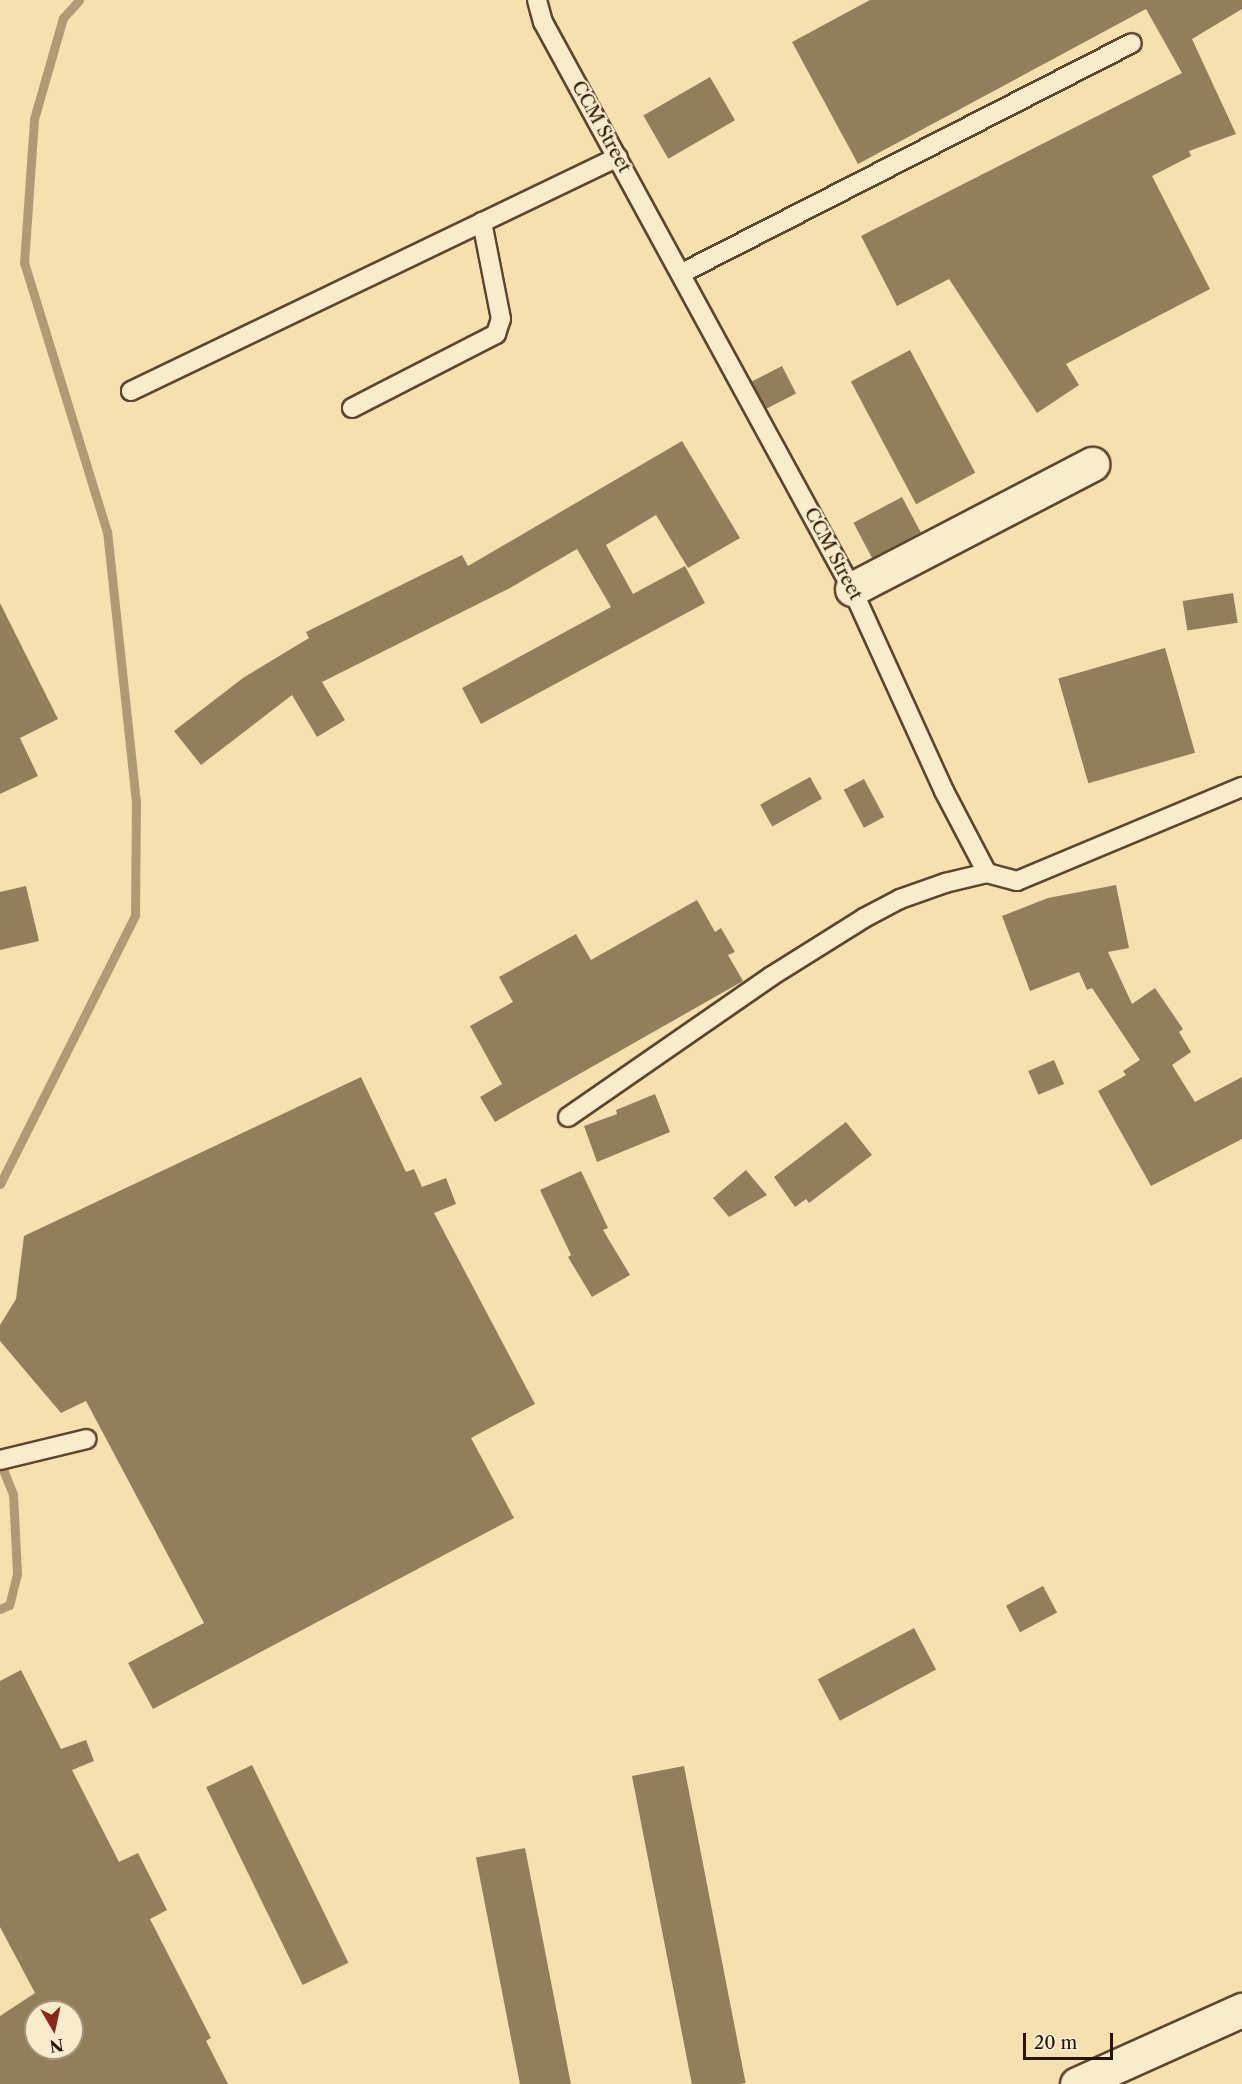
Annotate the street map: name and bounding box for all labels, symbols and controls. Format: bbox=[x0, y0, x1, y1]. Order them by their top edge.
street label: CCM Street bbox=[567, 77, 635, 177]
street label: CCM Street bbox=[800, 504, 866, 604]
north arrow bbox=[24, 2000, 84, 2060]
scale bar bbox=[1026, 2021, 1116, 2059]
text: 20 m bbox=[1034, 2032, 1077, 2054]
text: N bbox=[48, 2035, 65, 2057]

